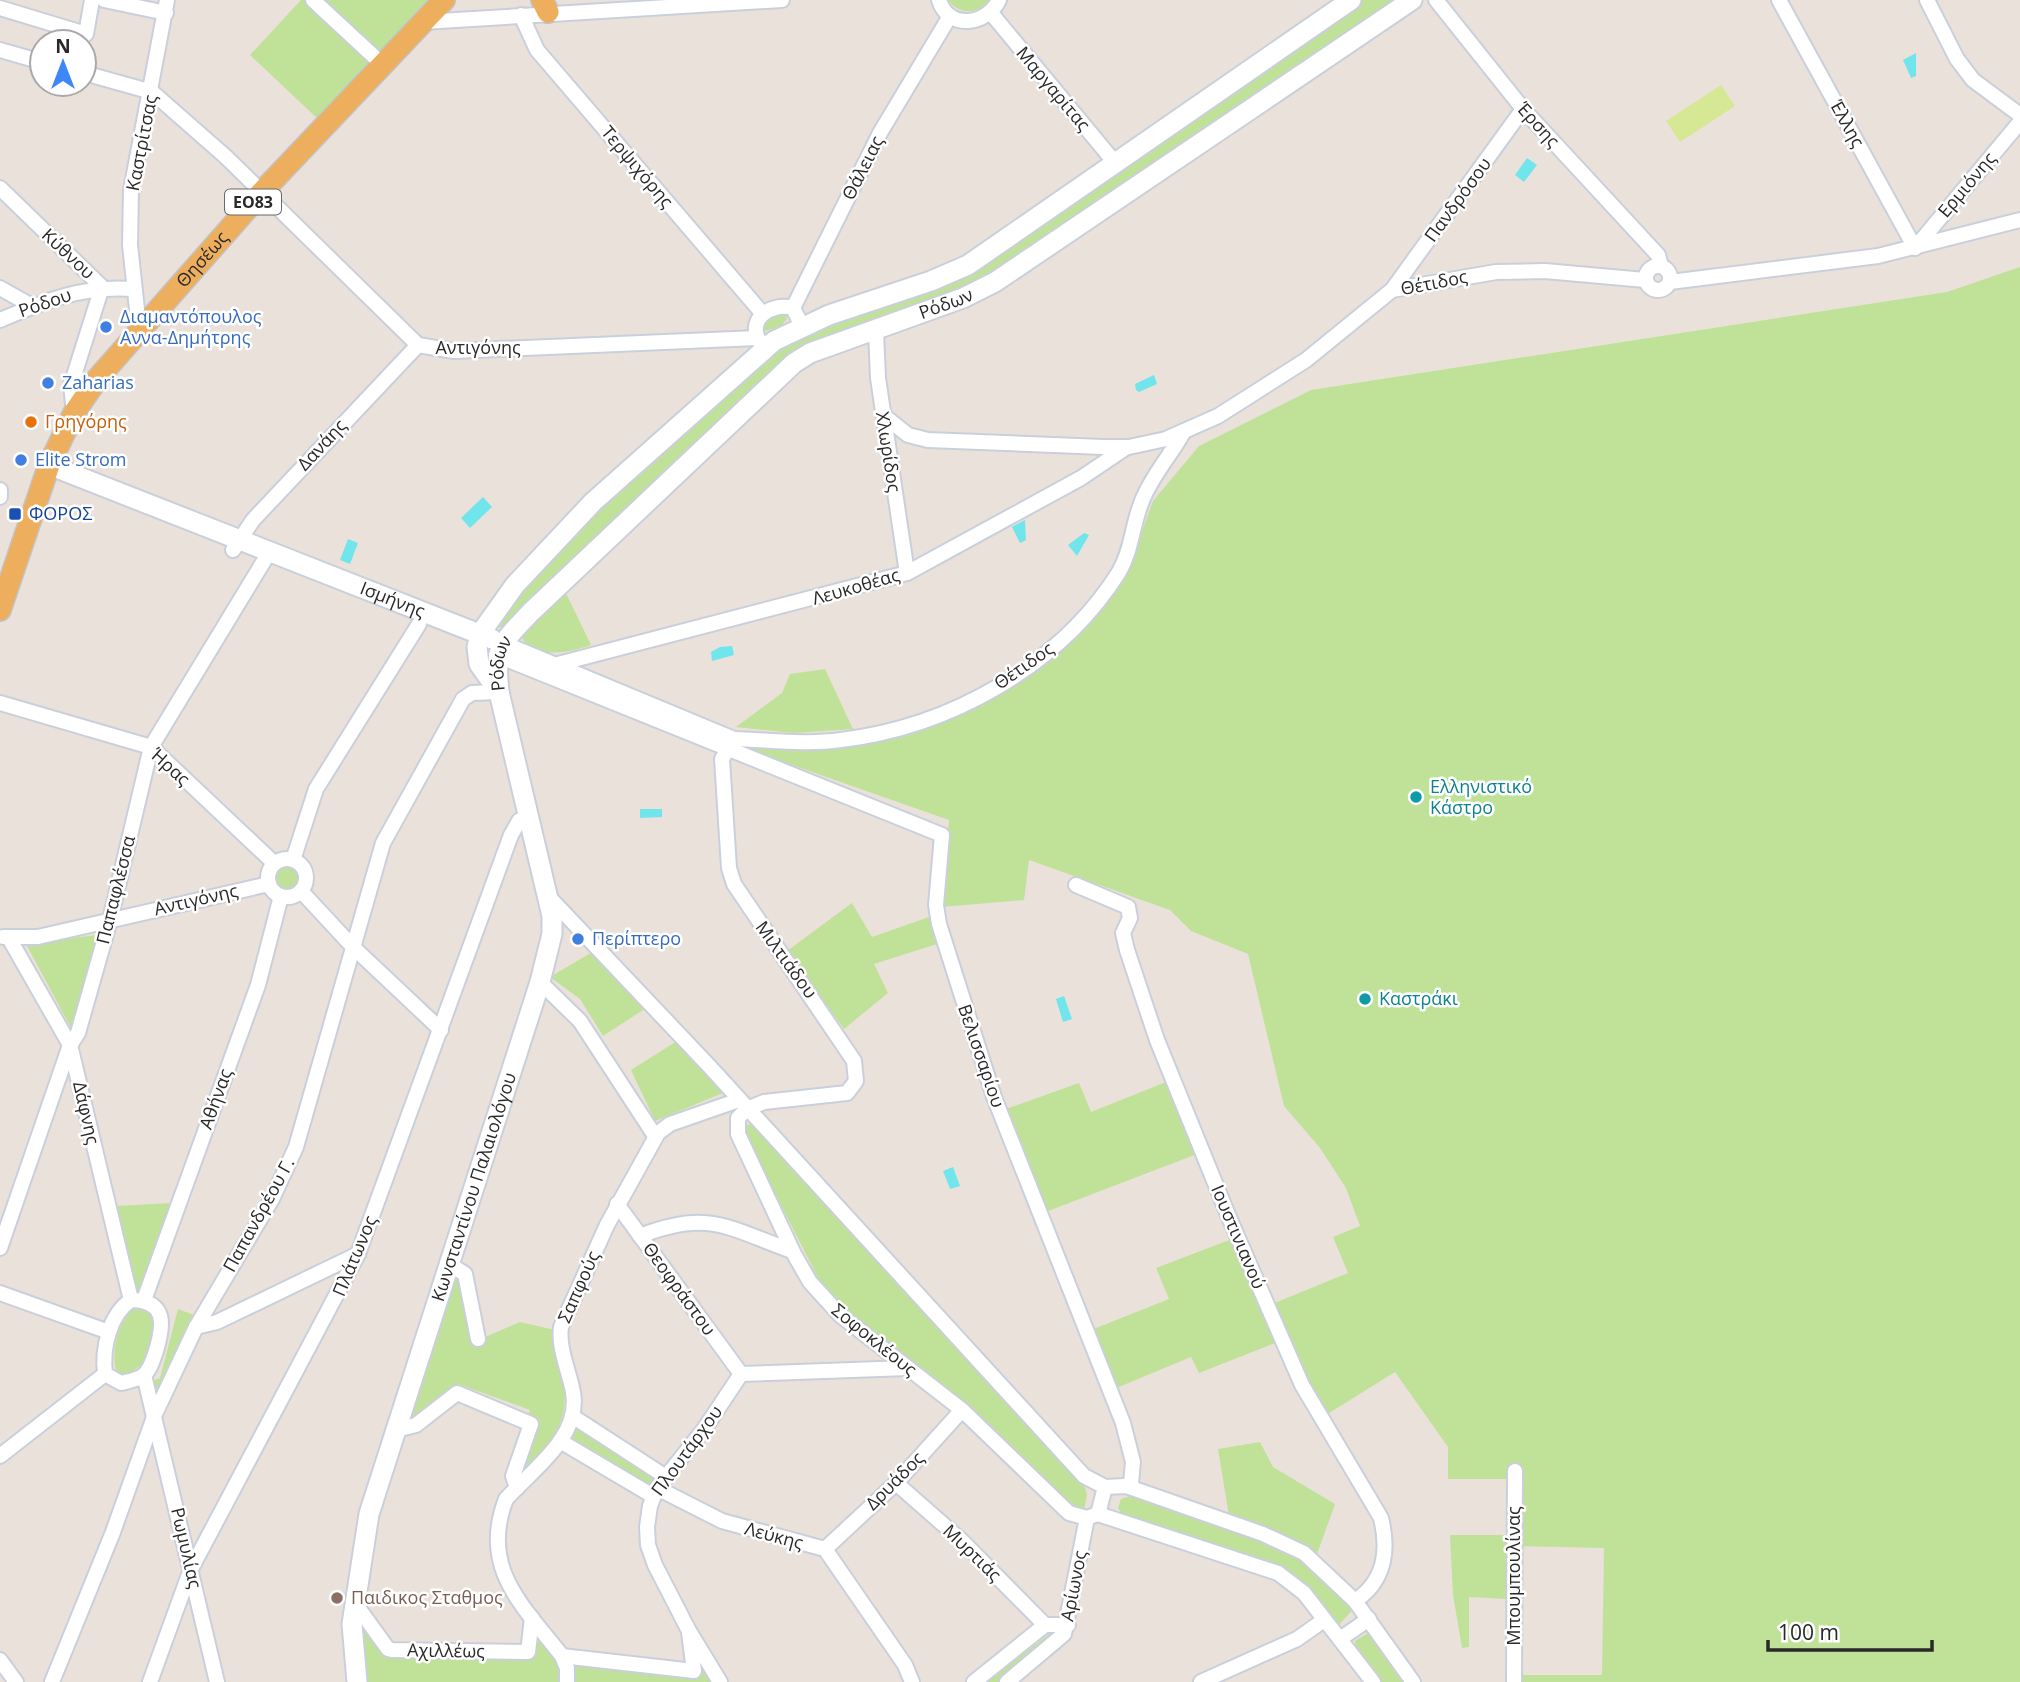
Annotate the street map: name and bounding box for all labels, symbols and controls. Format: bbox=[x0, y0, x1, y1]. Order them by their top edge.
north arrow bbox=[28, 28, 98, 98]
text: N bbox=[55, 33, 71, 59]
street label: Μαργαρίτας bbox=[1011, 41, 1096, 136]
street label: Καστρίτσας bbox=[120, 92, 162, 193]
street label: Έλλης bbox=[1825, 95, 1871, 152]
street label: Έρσης bbox=[1511, 96, 1566, 152]
street label: Τερψιχόρης bbox=[596, 120, 679, 213]
street label: Θάλειας bbox=[836, 131, 889, 204]
street label: Ερμιόνης bbox=[1932, 146, 2001, 222]
street label: Πανδρόσου bbox=[1418, 152, 1496, 247]
road number: ΕΟ83 bbox=[225, 190, 281, 214]
street label: Κύθνου bbox=[37, 223, 100, 284]
street label: Θησέως bbox=[170, 226, 233, 292]
street label: Θέτιδος bbox=[1398, 264, 1470, 300]
street label: Ρόδου bbox=[15, 282, 74, 322]
street label: Ρόδων bbox=[915, 282, 977, 324]
place label: Διαμαντόπουλος Αννα-Δημήτρης bbox=[120, 304, 262, 349]
marker: Διαμαντόπουλος Αννα-Δημήτρης bbox=[98, 319, 114, 335]
street label: Αντιγόνης bbox=[435, 335, 521, 359]
place label: Zaharias bbox=[62, 370, 134, 394]
marker: Zaharias bbox=[40, 375, 56, 391]
place label: Γρηγόρης bbox=[45, 409, 127, 433]
street label: Χλωρίδος bbox=[871, 410, 907, 494]
street label: Δανάης bbox=[291, 413, 351, 475]
marker: Γρηγόρης bbox=[23, 414, 39, 430]
place label: Elite Strom bbox=[35, 447, 126, 471]
marker: Elite Strom bbox=[13, 452, 29, 468]
place label: ΦΟΡΟΣ bbox=[29, 501, 92, 525]
marker: ΦΟΡΟΣ bbox=[7, 506, 23, 522]
street label: Λευκοθέας bbox=[809, 562, 902, 610]
street label: Ισμήνης bbox=[357, 575, 429, 623]
street label: Ρόδων bbox=[484, 630, 517, 692]
street label: Θέτιδος bbox=[989, 636, 1058, 694]
street label: Ήρας bbox=[145, 742, 196, 791]
place label: Ελληνιστικό Κάστρο bbox=[1430, 774, 1532, 819]
marker: Ελληνιστικό Κάστρο bbox=[1408, 789, 1424, 805]
street label: Παπαφλέσσα bbox=[90, 833, 140, 946]
street label: Αντιγόνης bbox=[152, 878, 240, 920]
street label: Μιλτιάδου bbox=[751, 916, 823, 1003]
place label: Περίπτερο bbox=[592, 926, 681, 950]
marker: Περίπτερο bbox=[570, 931, 586, 947]
place label: Καστράκι bbox=[1379, 986, 1458, 1010]
marker: Καστράκι bbox=[1357, 991, 1373, 1007]
street label: Βελισσαρίου bbox=[953, 1001, 1011, 1111]
street label: Αθήνας bbox=[193, 1065, 237, 1132]
street label: Κωνσταντίνου Παλαιολόγου bbox=[425, 1069, 521, 1304]
street label: Δάφνης bbox=[68, 1079, 106, 1147]
street label: Παπανδρέου Γ. bbox=[217, 1153, 299, 1276]
street label: Ιουστινιανού bbox=[1206, 1181, 1272, 1292]
street label: Πλάτωνος bbox=[326, 1211, 382, 1300]
street label: Θεοφράστου bbox=[638, 1237, 722, 1340]
street label: Σαπφούς bbox=[552, 1247, 605, 1326]
street label: Σοφοκλέους bbox=[827, 1298, 922, 1381]
street label: Πλουτάρχου bbox=[645, 1400, 727, 1501]
street label: Δρυάδος bbox=[860, 1446, 929, 1515]
street label: Ρωμυλίας bbox=[166, 1505, 208, 1591]
street label: Μπουμπουλίνας bbox=[1501, 1506, 1525, 1646]
street label: Λεύκης bbox=[742, 1516, 806, 1554]
street label: Μυρτιάς bbox=[938, 1519, 1007, 1586]
street label: Αρίωνος bbox=[1054, 1548, 1092, 1623]
place label: Παιδικος Σταθμος bbox=[351, 1585, 503, 1609]
marker: Παιδικος Σταθμος bbox=[329, 1590, 345, 1606]
scale bar bbox=[1768, 1608, 1932, 1652]
text: 100 m bbox=[1778, 1618, 1839, 1646]
street label: Αχιλλέως bbox=[407, 1637, 485, 1663]

